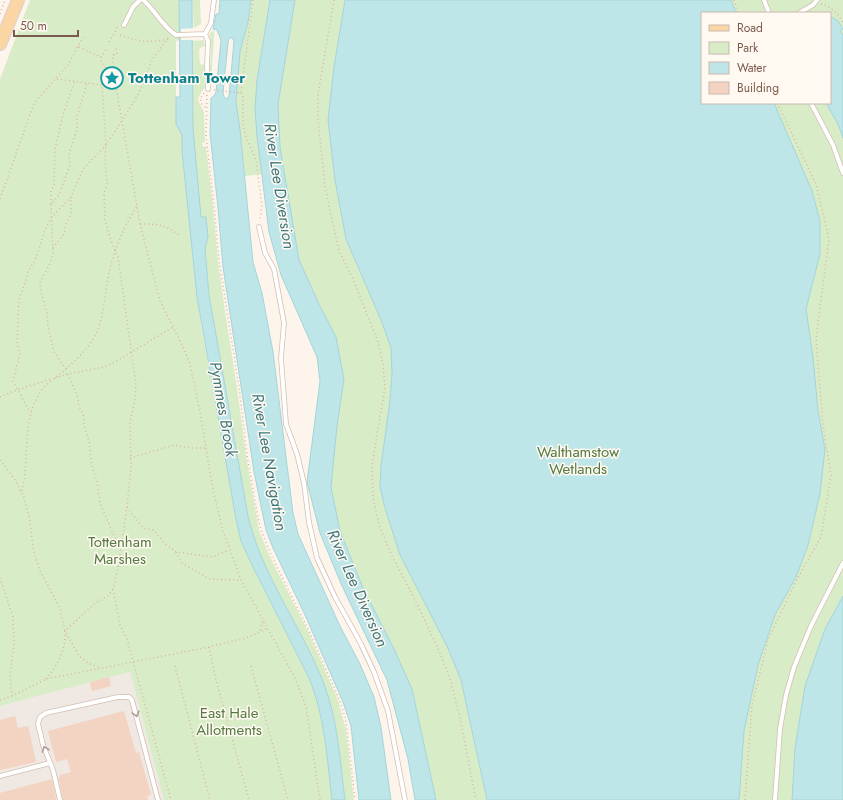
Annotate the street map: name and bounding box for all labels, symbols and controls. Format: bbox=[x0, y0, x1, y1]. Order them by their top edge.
scale bar bbox=[14, 12, 78, 38]
legend bbox=[701, 12, 831, 104]
text: 50 m bbox=[20, 17, 47, 35]
text: Road bbox=[737, 19, 763, 37]
text: Park bbox=[737, 39, 759, 57]
text: Water bbox=[737, 59, 768, 77]
place icon: Tottenham Tower bbox=[99, 65, 125, 91]
place label: Tottenham Tower bbox=[128, 67, 246, 89]
text: Building bbox=[737, 79, 779, 97]
water label: River Lee Diversion bbox=[258, 122, 301, 250]
water label: Pymmes Brook bbox=[204, 360, 243, 460]
water label: River Lee Navigation bbox=[246, 392, 293, 533]
park label: Walthamstow Wetlands bbox=[537, 441, 620, 480]
water label: River Lee Diversion bbox=[321, 526, 394, 651]
park label: Tottenham Marshes bbox=[88, 531, 152, 570]
park label: East Hale Allotments bbox=[196, 702, 262, 741]
one-way arrow bbox=[131, 710, 139, 717]
one-way arrow bbox=[41, 746, 50, 753]

